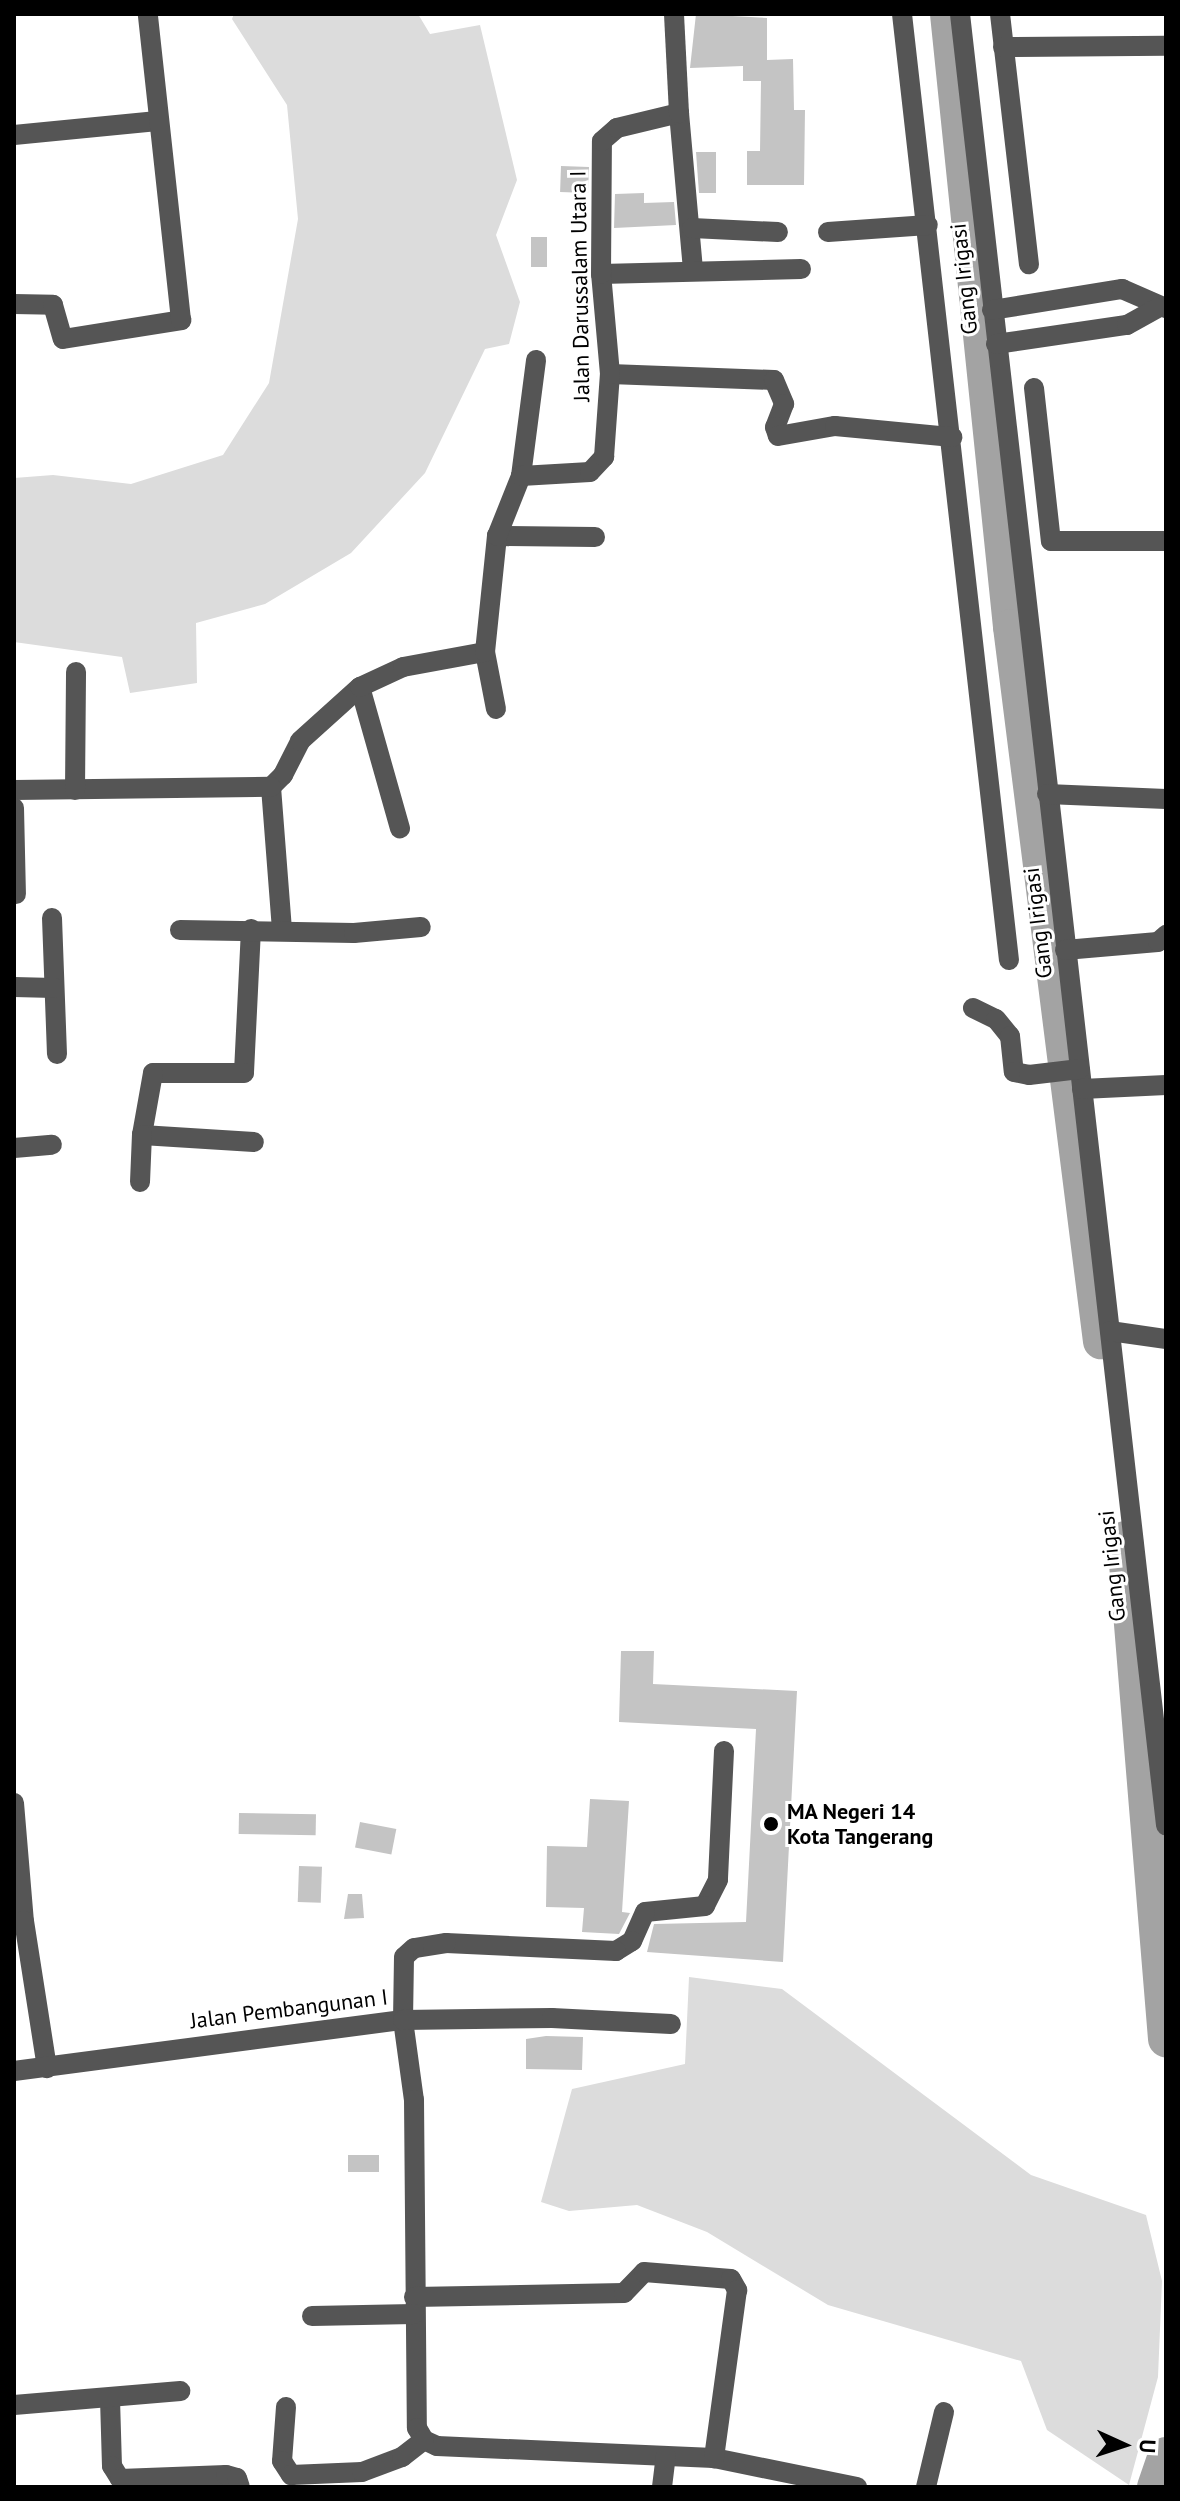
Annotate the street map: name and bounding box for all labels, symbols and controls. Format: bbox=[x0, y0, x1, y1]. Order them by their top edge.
street label: Jalan Darussalam Utara I bbox=[565, 170, 595, 402]
street label: Gang Irigasi bbox=[945, 222, 983, 336]
street label: Gang Irigasi bbox=[1018, 866, 1058, 980]
street label: Gang Irigasi bbox=[1093, 1509, 1131, 1623]
place label: MA Negeri 14 Kota Tangerang bbox=[787, 1798, 934, 1850]
marker: MA Negeri 14 Kota Tangerang bbox=[762, 1815, 780, 1833]
street label: Jalan Pembangunan I bbox=[189, 1984, 389, 2034]
north arrow bbox=[1084, 2405, 1164, 2485]
text: U bbox=[1134, 2439, 1162, 2454]

